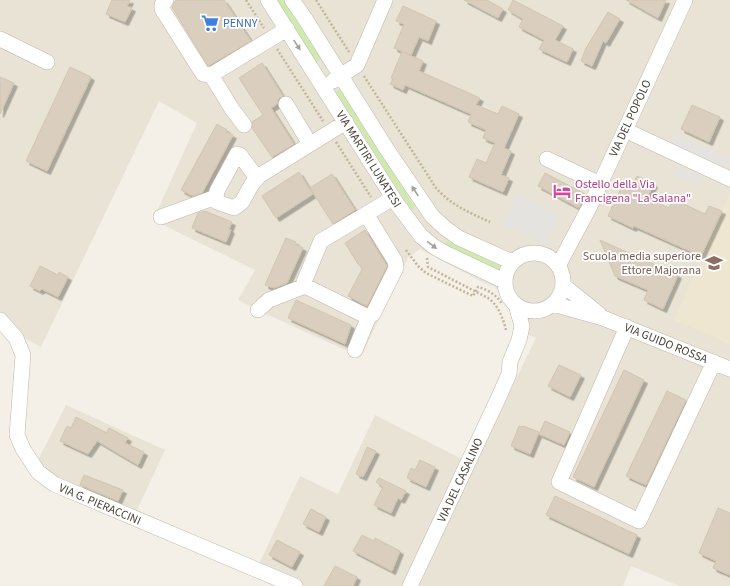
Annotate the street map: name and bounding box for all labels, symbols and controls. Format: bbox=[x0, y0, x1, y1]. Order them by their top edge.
supermarket icon: PENNY bbox=[200, 13, 220, 33]
place label: PENNY bbox=[223, 15, 258, 32]
one-way arrow bbox=[293, 40, 301, 50]
street label: VIA DEL POPOLO bbox=[605, 77, 656, 160]
street label: VIA MARTIRI LUNATESI bbox=[332, 108, 405, 211]
place label: Ostello della Via Francigena "La Salana" bbox=[575, 176, 691, 207]
hotel icon: Ostello della Via Francigena "La Salana" bbox=[552, 181, 572, 201]
one-way arrow bbox=[411, 186, 419, 197]
one-way arrow bbox=[427, 240, 437, 248]
place label: Scuola media superiore Ettore Majorana bbox=[583, 248, 701, 279]
school or university icon: Scuola media superiore Ettore Majorana bbox=[704, 253, 724, 273]
street label: VIA GUIDO ROSSA bbox=[622, 319, 710, 368]
street label: VIA DEL CASALINO bbox=[433, 435, 487, 525]
street label: VIA G. PIERACCINI bbox=[56, 479, 144, 529]

